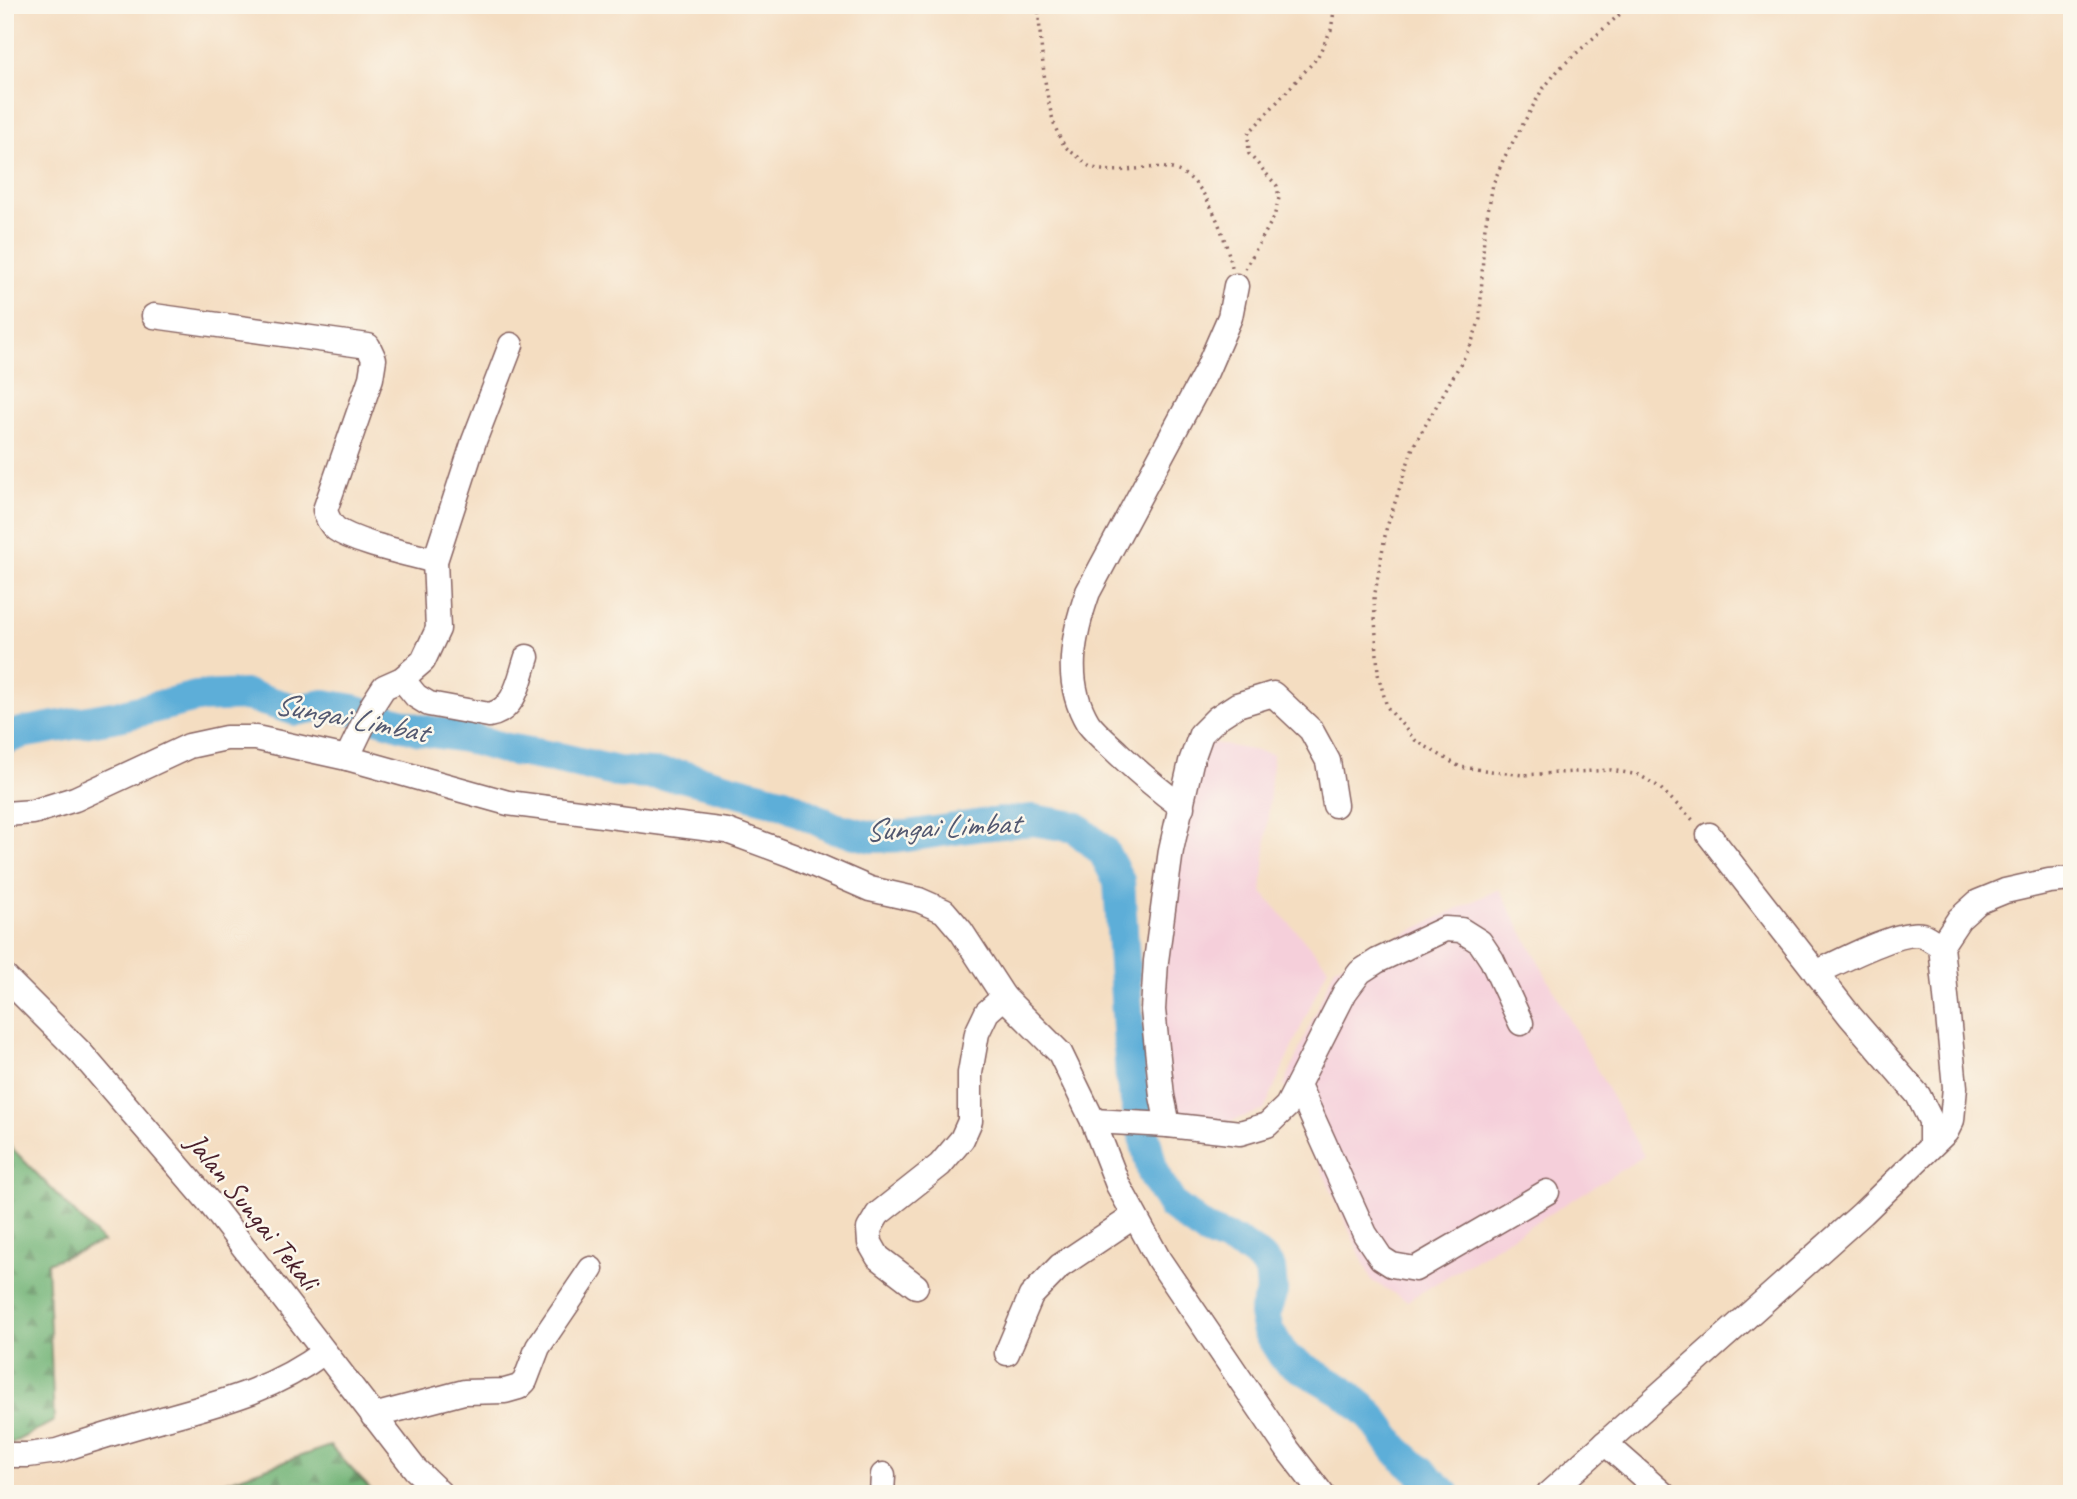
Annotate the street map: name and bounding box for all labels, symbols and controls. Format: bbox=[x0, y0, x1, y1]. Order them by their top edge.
water label: Sungai Limbat bbox=[271, 683, 437, 754]
water label: Sungai Limbat bbox=[864, 802, 1027, 851]
street label: Jalan Sungai Tekali bbox=[177, 1123, 330, 1300]

